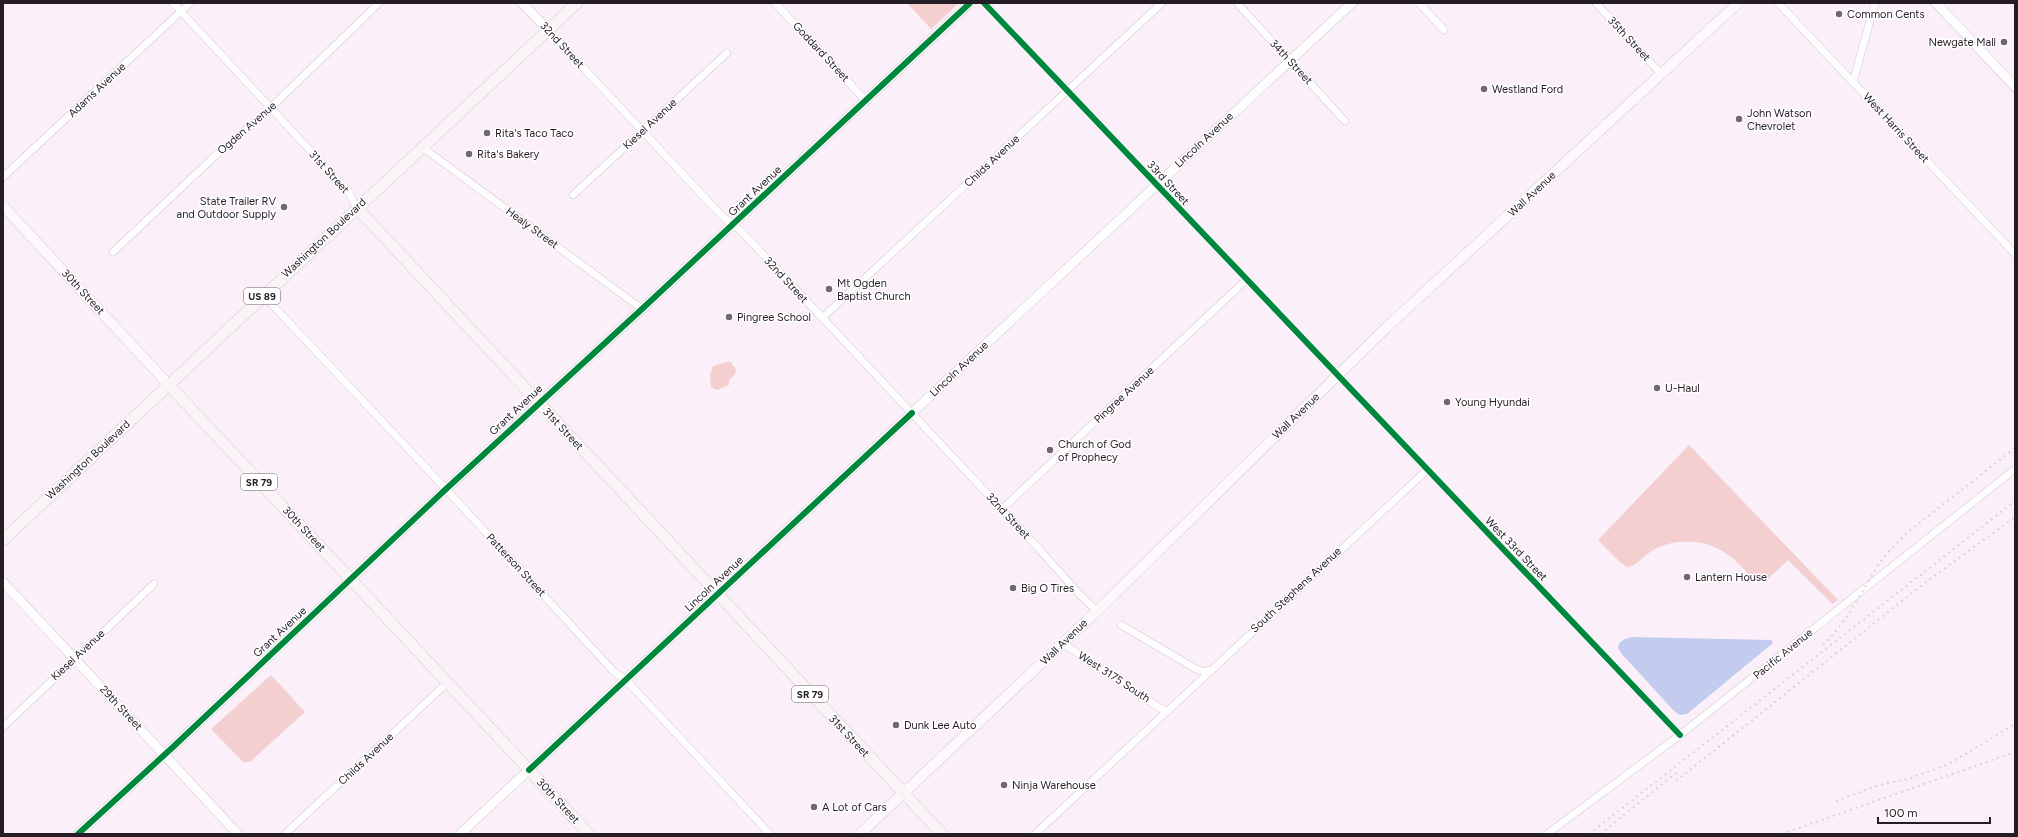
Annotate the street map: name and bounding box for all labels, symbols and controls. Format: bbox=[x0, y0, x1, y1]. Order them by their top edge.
place label: Common Cents bbox=[1847, 8, 1925, 21]
marker: Common Cents bbox=[1834, 9, 1844, 19]
street label: 35th Street bbox=[1605, 14, 1653, 64]
street label: 32nd Street bbox=[537, 19, 587, 71]
street label: Goddard Street bbox=[790, 19, 852, 85]
place label: Newgate Mall bbox=[1928, 36, 1996, 49]
street label: 34th Street bbox=[1267, 37, 1315, 87]
marker: Newgate Mall bbox=[1999, 37, 2009, 47]
street label: Adams Avenue bbox=[66, 60, 128, 120]
place label: Westland Ford bbox=[1492, 83, 1563, 96]
marker: Westland Ford bbox=[1479, 84, 1489, 94]
street label: West Harris Street bbox=[1860, 90, 1932, 166]
street label: Kiesel Avenue bbox=[620, 96, 680, 152]
street label: Ogden Avenue bbox=[215, 99, 279, 157]
place label: John Watson Chevrolet bbox=[1747, 107, 1812, 133]
street label: Lincoln Avenue bbox=[1172, 110, 1236, 170]
marker: John Watson Chevrolet bbox=[1734, 114, 1744, 124]
place label: Rita's Taco Taco bbox=[495, 127, 574, 140]
marker: Rita's Taco Taco bbox=[482, 128, 492, 138]
street label: Childs Avenue bbox=[962, 132, 1022, 190]
street label: 31st Street bbox=[306, 148, 352, 196]
place label: Rita's Bakery bbox=[477, 148, 539, 161]
marker: Rita's Bakery bbox=[464, 149, 474, 159]
street label: 33rd Street bbox=[1144, 158, 1192, 208]
street label: Grant Avenue bbox=[726, 163, 784, 219]
street label: Wall Avenue bbox=[1505, 169, 1559, 219]
place label: State Trailer RV and Outdoor Supply bbox=[177, 195, 276, 221]
street label: Washington Boulevard bbox=[279, 196, 369, 280]
marker: State Trailer RV and Outdoor Supply bbox=[279, 202, 289, 212]
street label: Healy Street bbox=[503, 205, 561, 251]
street label: 32nd Street bbox=[761, 254, 811, 306]
street label: 30th Street bbox=[59, 267, 107, 317]
place label: Mt Ogden Baptist Church bbox=[837, 277, 911, 303]
marker: Mt Ogden Baptist Church bbox=[824, 284, 834, 294]
road number: US 89 bbox=[244, 288, 280, 304]
place label: Pingree School bbox=[737, 311, 811, 324]
marker: Pingree School bbox=[724, 312, 734, 322]
street label: Lincoln Avenue bbox=[927, 339, 991, 399]
street label: Pingree Avenue bbox=[1091, 364, 1157, 426]
street label: Grant Avenue bbox=[487, 382, 545, 438]
place label: U-Haul bbox=[1665, 382, 1700, 395]
marker: U-Haul bbox=[1652, 383, 1662, 393]
street label: Wall Avenue bbox=[1270, 390, 1322, 442]
place label: Young Hyundai bbox=[1455, 396, 1530, 409]
marker: Young Hyundai bbox=[1442, 397, 1452, 407]
street label: 31st Street bbox=[540, 405, 586, 453]
street label: Washington Boulevard bbox=[43, 418, 133, 502]
place label: Church of God of Prophecy bbox=[1058, 438, 1131, 464]
marker: Church of God of Prophecy bbox=[1045, 445, 1055, 455]
road number: SR 79 bbox=[241, 474, 277, 490]
street label: 32nd Street bbox=[983, 490, 1033, 542]
street label: 30th Street bbox=[280, 504, 328, 554]
street label: West 33rd Street bbox=[1482, 514, 1550, 584]
street label: Patterson Street bbox=[484, 531, 548, 599]
street label: South Stephens Avenue bbox=[1248, 545, 1344, 635]
street label: Lincoln Avenue bbox=[682, 554, 746, 614]
place label: Lantern House bbox=[1695, 571, 1767, 584]
marker: Lantern House bbox=[1682, 572, 1692, 582]
place label: Big O Tires bbox=[1021, 582, 1074, 595]
marker: Big O Tires bbox=[1008, 583, 1018, 593]
street label: Grant Avenue bbox=[251, 604, 309, 660]
street label: Wall Avenue bbox=[1038, 616, 1090, 668]
street label: Pacific Avenue bbox=[1751, 626, 1815, 682]
street label: Kiesel Avenue bbox=[48, 627, 108, 683]
street label: West 3175 South bbox=[1076, 649, 1152, 705]
street label: 29th Street bbox=[97, 683, 145, 733]
road number: SR 79 bbox=[792, 686, 828, 702]
street label: 31st Street bbox=[826, 712, 872, 760]
place label: Dunk Lee Auto bbox=[904, 719, 976, 732]
marker: Dunk Lee Auto bbox=[891, 720, 901, 730]
street label: Childs Avenue bbox=[336, 730, 396, 788]
street label: 30th Street bbox=[534, 776, 582, 826]
place label: Ninja Warehouse bbox=[1012, 779, 1096, 792]
marker: Ninja Warehouse bbox=[999, 780, 1009, 790]
scale bar bbox=[1878, 799, 1990, 825]
place label: A Lot of Cars bbox=[822, 801, 887, 814]
marker: A Lot of Cars bbox=[809, 802, 819, 812]
text: 100 m bbox=[1884, 806, 1918, 820]

